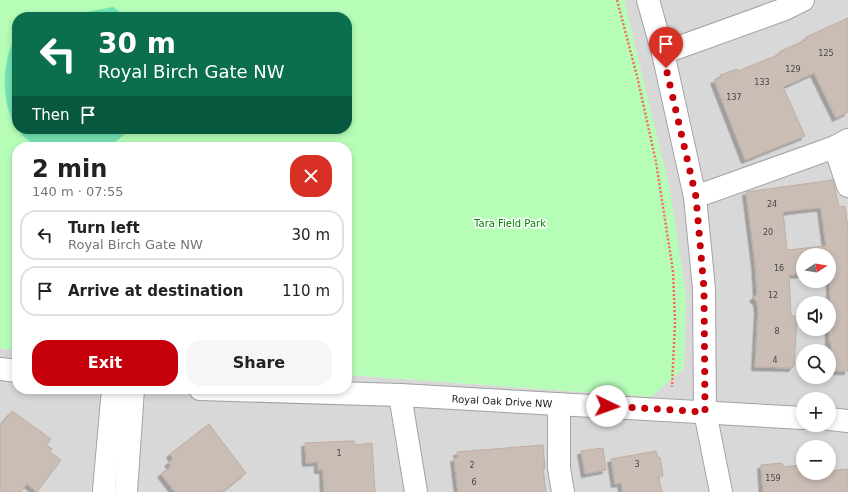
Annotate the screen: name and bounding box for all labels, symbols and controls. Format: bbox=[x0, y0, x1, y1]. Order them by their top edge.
text: 30 m bbox=[98, 27, 176, 60]
pin bbox=[649, 27, 683, 68]
icon: left bbox=[32, 28, 84, 80]
icon: arrive bbox=[655, 33, 677, 55]
house number: 125 bbox=[818, 49, 834, 58]
text: Royal Birch Gate NW bbox=[98, 61, 285, 82]
house number: 129 bbox=[785, 65, 801, 74]
house number: 133 bbox=[754, 78, 770, 87]
house number: 137 bbox=[726, 93, 742, 102]
icon: arrive bbox=[77, 104, 99, 126]
text: Then bbox=[32, 106, 69, 124]
text: 2 min bbox=[32, 155, 107, 183]
button: close bbox=[290, 155, 332, 197]
text: 140 m · 07:55 bbox=[32, 184, 123, 199]
house number: 24 bbox=[767, 200, 777, 209]
park label: Tara Field Park bbox=[473, 218, 546, 229]
text: Turn left bbox=[68, 219, 140, 237]
icon: left bbox=[34, 224, 56, 246]
text: 30 m bbox=[292, 226, 330, 244]
house number: 20 bbox=[763, 228, 773, 237]
text: Royal Birch Gate NW bbox=[68, 237, 203, 252]
north arrow bbox=[796, 248, 836, 288]
map controls bbox=[796, 248, 836, 480]
house number: 16 bbox=[774, 264, 784, 273]
icon: arrive bbox=[34, 280, 56, 302]
text: Arrive at destination bbox=[68, 282, 243, 300]
text: 110 m bbox=[282, 282, 330, 300]
house number: 12 bbox=[768, 291, 778, 300]
button: sound bbox=[796, 296, 836, 336]
house number: 8 bbox=[774, 327, 780, 336]
button: Exit bbox=[32, 340, 178, 386]
button: Share bbox=[186, 340, 332, 386]
button: search bbox=[796, 344, 836, 384]
house number: 4 bbox=[772, 356, 778, 365]
position arrow bbox=[586, 385, 628, 427]
button: + bbox=[796, 392, 836, 432]
street label: Royal Oak Drive NW bbox=[451, 393, 553, 410]
button: − bbox=[796, 440, 836, 480]
house number: 1 bbox=[336, 449, 342, 458]
house number: 3 bbox=[634, 460, 640, 469]
house number: 2 bbox=[469, 461, 475, 470]
house number: 159 bbox=[765, 474, 781, 483]
house number: 6 bbox=[471, 478, 477, 487]

